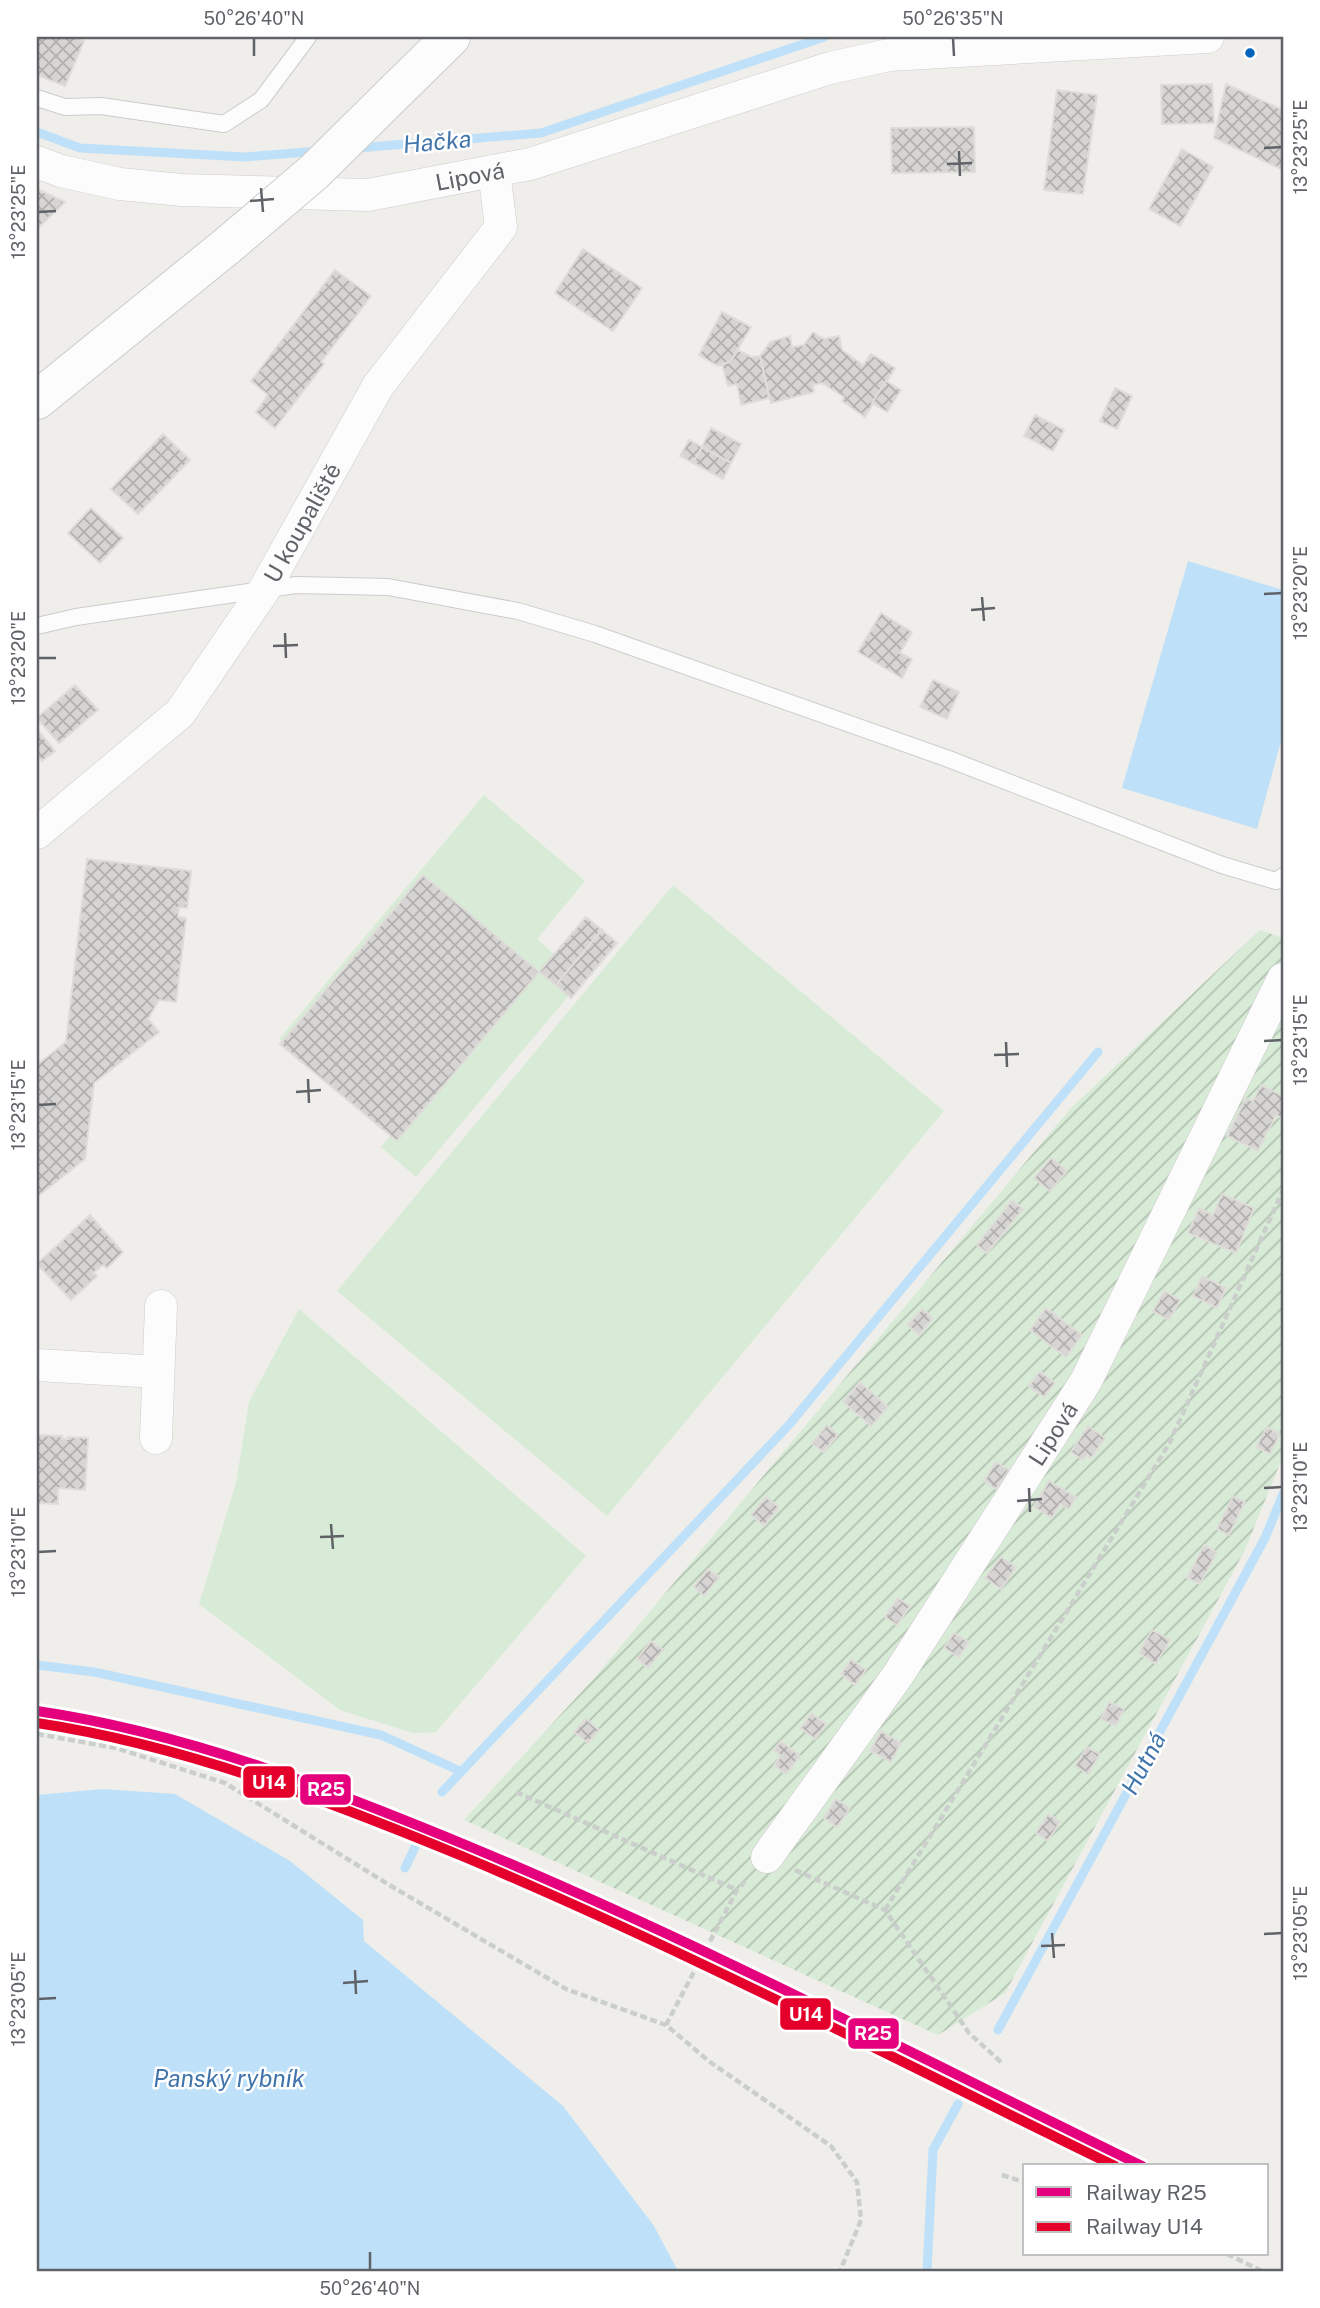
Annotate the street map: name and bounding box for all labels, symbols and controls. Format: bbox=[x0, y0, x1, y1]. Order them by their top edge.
text: 50°26'40"N bbox=[204, 8, 304, 29]
text: 50°26'35"N bbox=[902, 8, 1004, 29]
unlabelled marker bbox=[1243, 46, 1257, 60]
text: 13°23'25"E bbox=[1290, 100, 1311, 194]
water label: Hačka bbox=[402, 124, 472, 158]
street label: Lipová bbox=[433, 156, 507, 195]
text: 13°23'25"E bbox=[8, 165, 29, 259]
street label: U koupaliště bbox=[258, 458, 346, 587]
text: 13°23'20"E bbox=[1290, 546, 1311, 640]
text: 13°23'20"E bbox=[8, 611, 29, 705]
text: 13°23'15"E bbox=[1290, 994, 1311, 1086]
text: 13°23'15"E bbox=[8, 1059, 29, 1151]
street label: Lipová bbox=[1022, 1397, 1083, 1470]
text: 13°23'10"E bbox=[1290, 1442, 1311, 1532]
text: 13°23'10"E bbox=[8, 1507, 29, 1597]
water label: Hutná bbox=[1115, 1727, 1171, 1799]
line badge: U14 bbox=[242, 1765, 296, 1799]
text: U14 bbox=[252, 1771, 286, 1793]
line badge: R25 bbox=[299, 1773, 352, 1806]
text: R25 bbox=[307, 1778, 345, 1800]
text: 13°23'05"E bbox=[1290, 1886, 1311, 1980]
text: 13°23'05"E bbox=[8, 1952, 29, 2046]
line badge: U14 bbox=[779, 1997, 832, 2031]
text: U14 bbox=[789, 2003, 823, 2025]
line badge: R25 bbox=[847, 2017, 900, 2050]
text: R25 bbox=[854, 2022, 892, 2044]
water label: Panský rybník bbox=[153, 2064, 305, 2092]
legend bbox=[1023, 2164, 1268, 2256]
text: Railway R25 bbox=[1086, 2180, 1207, 2205]
text: Railway U14 bbox=[1086, 2214, 1203, 2239]
text: 50°26'40"N bbox=[320, 2278, 420, 2299]

